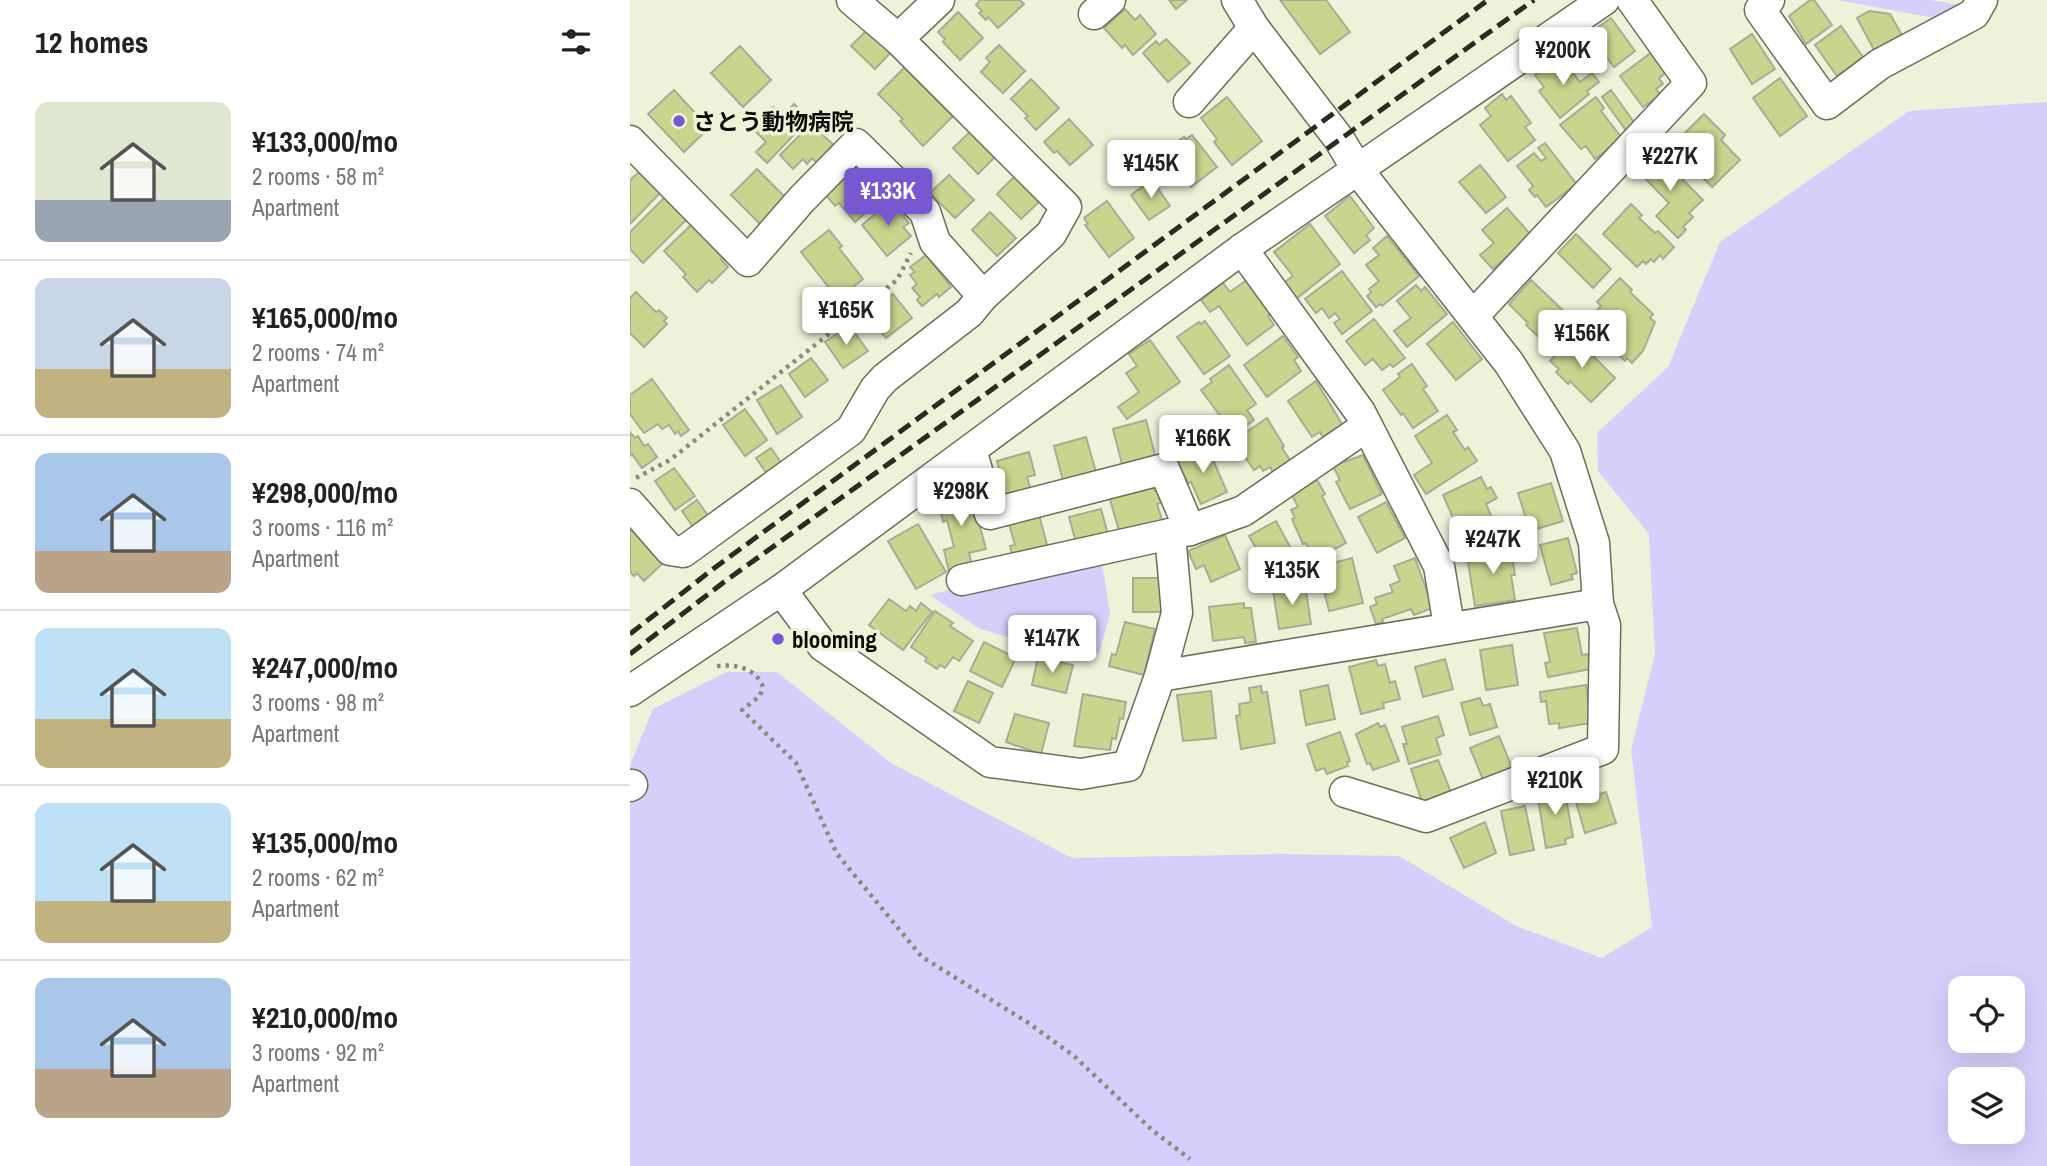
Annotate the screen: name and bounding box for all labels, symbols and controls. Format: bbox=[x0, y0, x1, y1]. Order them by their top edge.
text: 12 homes bbox=[35, 22, 149, 62]
icon: filters bbox=[557, 23, 595, 61]
pin: ¥200K bbox=[1514, 28, 1612, 87]
text: ¥200K bbox=[1535, 34, 1591, 65]
place label: さとう動物病院 bbox=[693, 106, 854, 137]
marker: さとう動物病院 bbox=[671, 113, 687, 129]
text: ¥133,000/mo bbox=[252, 121, 398, 161]
icon: home bbox=[91, 130, 175, 214]
pin: ¥227K bbox=[1621, 134, 1719, 193]
pin: ¥145K bbox=[1102, 140, 1200, 200]
text: ¥227K bbox=[1642, 140, 1698, 171]
text: ¥145K bbox=[1123, 147, 1179, 178]
text: 2 rooms · 58 m² bbox=[252, 161, 384, 192]
pin: ¥133K bbox=[839, 168, 937, 228]
text: ¥133K bbox=[860, 175, 916, 206]
text: Apartment bbox=[252, 192, 339, 223]
pin: ¥165K bbox=[797, 288, 895, 347]
text: ¥165K bbox=[818, 294, 874, 325]
text: ¥165,000/mo bbox=[252, 297, 398, 337]
icon: home bbox=[91, 306, 175, 390]
pin: ¥156K bbox=[1533, 310, 1631, 370]
text: ¥156K bbox=[1554, 317, 1610, 348]
text: 2 rooms · 74 m² bbox=[252, 337, 384, 368]
text: Apartment bbox=[252, 368, 339, 399]
pin: ¥166K bbox=[1154, 416, 1252, 475]
text: ¥166K bbox=[1175, 422, 1231, 453]
pin: ¥298K bbox=[912, 468, 1010, 528]
text: ¥298,000/mo bbox=[252, 472, 398, 512]
text: ¥298K bbox=[933, 475, 989, 506]
icon: home bbox=[91, 481, 175, 565]
text: 3 rooms · 116 m² bbox=[252, 512, 393, 543]
pin: ¥247K bbox=[1444, 516, 1542, 576]
text: ¥247K bbox=[1465, 523, 1521, 554]
text: Apartment bbox=[252, 543, 339, 574]
pin: ¥135K bbox=[1243, 548, 1341, 607]
text: ¥135K bbox=[1264, 554, 1320, 585]
pin: ¥147K bbox=[1003, 616, 1101, 675]
text: ¥147K bbox=[1024, 622, 1080, 653]
place label: blooming bbox=[792, 624, 877, 655]
marker: blooming bbox=[770, 631, 786, 647]
text: ¥247,000/mo bbox=[252, 647, 398, 687]
icon: home bbox=[91, 656, 175, 740]
text: 3 rooms · 98 m² bbox=[252, 687, 384, 718]
text: Apartment bbox=[252, 718, 339, 749]
pin: ¥210K bbox=[1506, 758, 1604, 817]
text: ¥210K bbox=[1527, 764, 1583, 795]
text: ¥135,000/mo bbox=[252, 822, 398, 862]
icon: home bbox=[91, 831, 175, 915]
text: 2 rooms · 62 m² bbox=[252, 862, 384, 893]
text: Apartment bbox=[252, 893, 339, 924]
map controls bbox=[1948, 976, 2025, 1144]
button: locate bbox=[1948, 976, 2025, 1053]
text: ¥210,000/mo bbox=[252, 997, 398, 1037]
icon: home bbox=[91, 1006, 175, 1090]
text: 3 rooms · 92 m² bbox=[252, 1037, 384, 1068]
button: layers bbox=[1948, 1067, 2025, 1144]
text: Apartment bbox=[252, 1068, 339, 1099]

